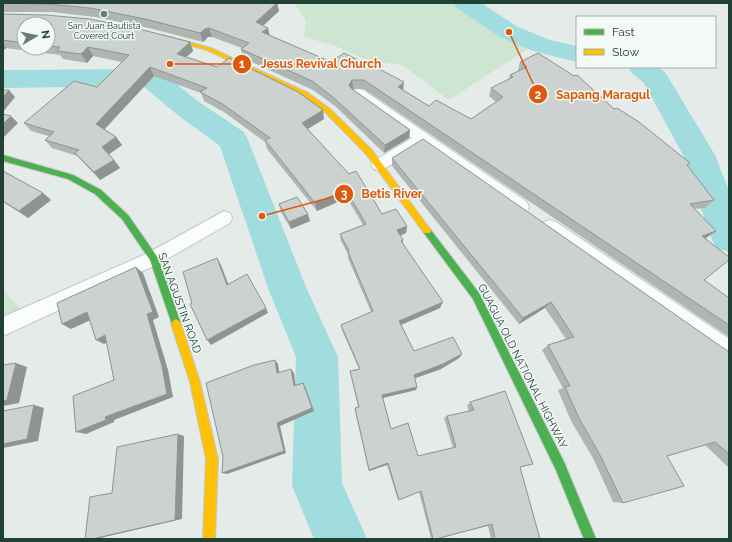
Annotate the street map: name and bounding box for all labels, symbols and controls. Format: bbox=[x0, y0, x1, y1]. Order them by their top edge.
marker: San Juan Bautista Covered Court bbox=[99, 9, 109, 19]
north arrow bbox=[16, 16, 56, 56]
legend bbox=[576, 16, 716, 68]
place label: San Juan Bautista Covered Court bbox=[67, 21, 141, 41]
text: Fast bbox=[612, 25, 635, 39]
text: N bbox=[38, 29, 52, 40]
text: Slow bbox=[612, 45, 639, 59]
callout: Jesus Revival Church bbox=[232, 52, 389, 76]
text: 1 bbox=[239, 57, 245, 71]
text: Jesus Revival Church bbox=[261, 57, 381, 71]
callout: Sapang Maragul bbox=[528, 82, 658, 106]
text: 2 bbox=[535, 88, 542, 102]
text: Sapang Maragul bbox=[556, 88, 650, 102]
callout: Betis River bbox=[334, 182, 431, 206]
text: 3 bbox=[341, 187, 348, 201]
text: Betis River bbox=[362, 187, 423, 201]
street label: SAN AGUSTIN ROAD bbox=[155, 251, 204, 355]
street label: GUAGUA OLD NATIONAL HIGHWAY bbox=[475, 282, 570, 451]

